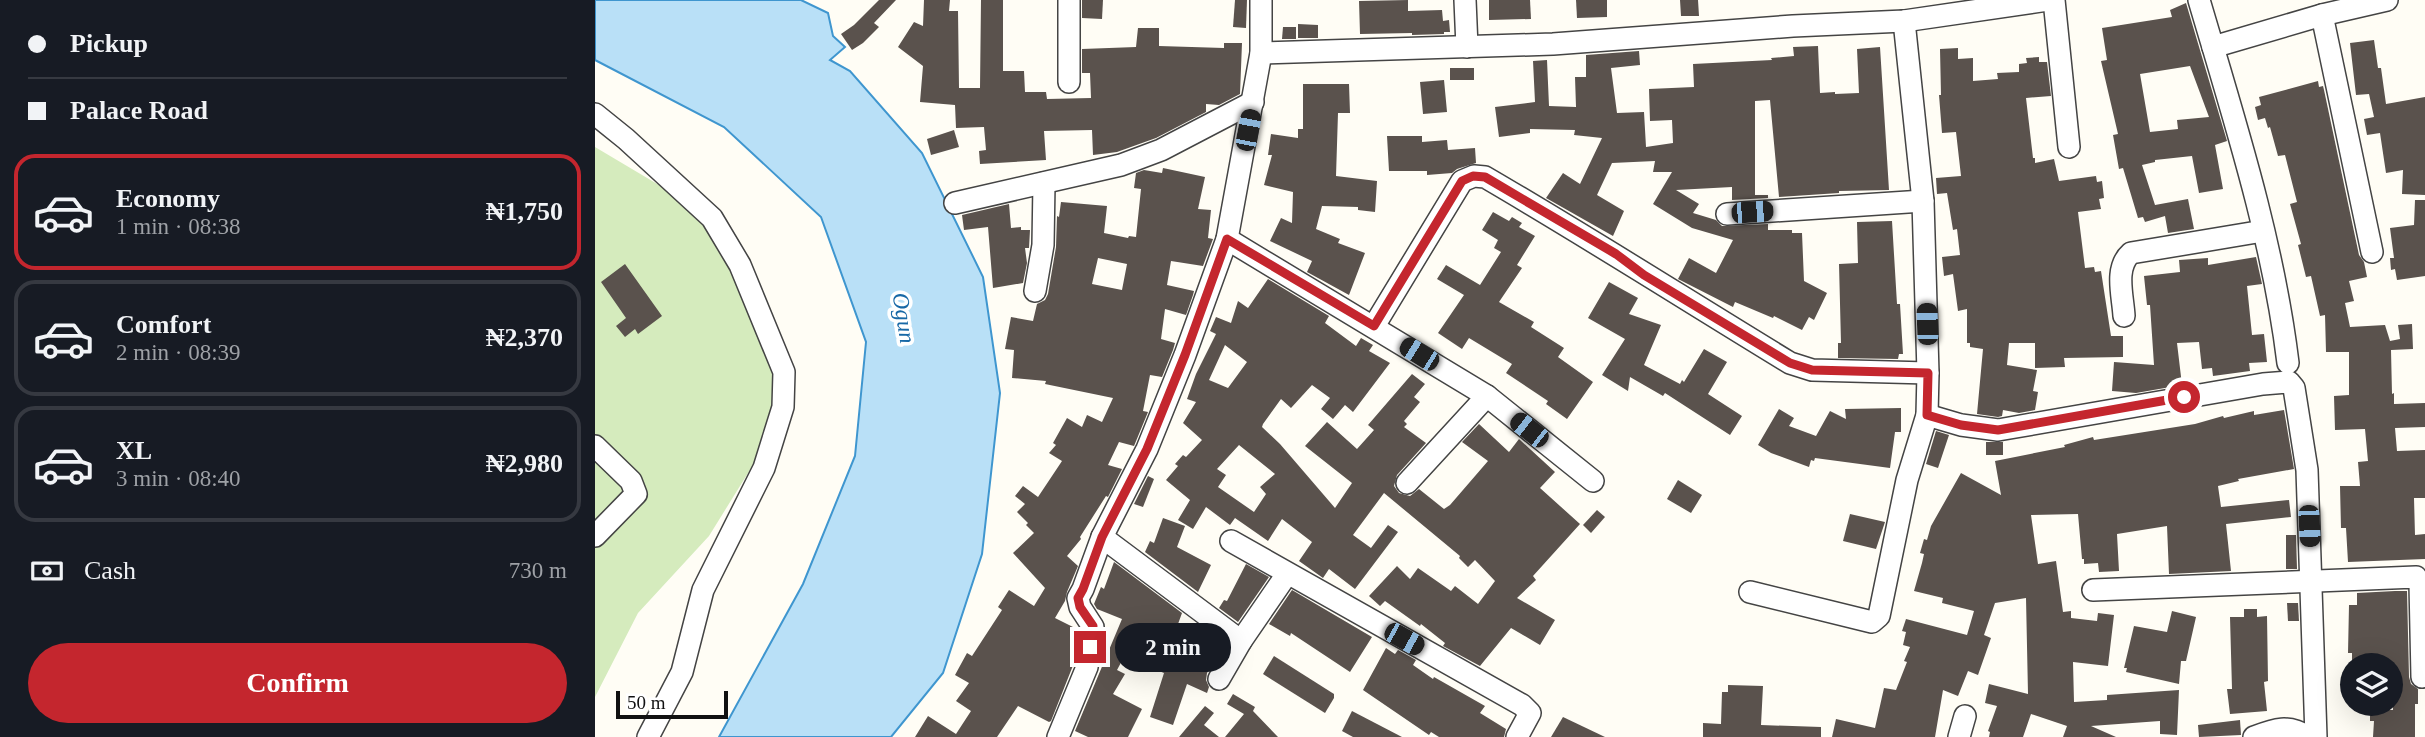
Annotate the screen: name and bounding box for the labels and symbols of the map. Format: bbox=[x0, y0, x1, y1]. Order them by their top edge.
car bbox=[1234, 107, 1263, 153]
car bbox=[1731, 200, 1774, 224]
water label: Ogun bbox=[888, 291, 920, 345]
car bbox=[1916, 303, 1939, 345]
car bbox=[1396, 334, 1443, 374]
route start bbox=[2168, 381, 2200, 413]
car bbox=[1506, 409, 1553, 451]
car bbox=[2298, 504, 2321, 548]
car bbox=[1381, 620, 1428, 658]
callout: 2 min bbox=[1115, 622, 1230, 672]
route end bbox=[1074, 631, 1106, 663]
scale bar bbox=[616, 688, 728, 720]

